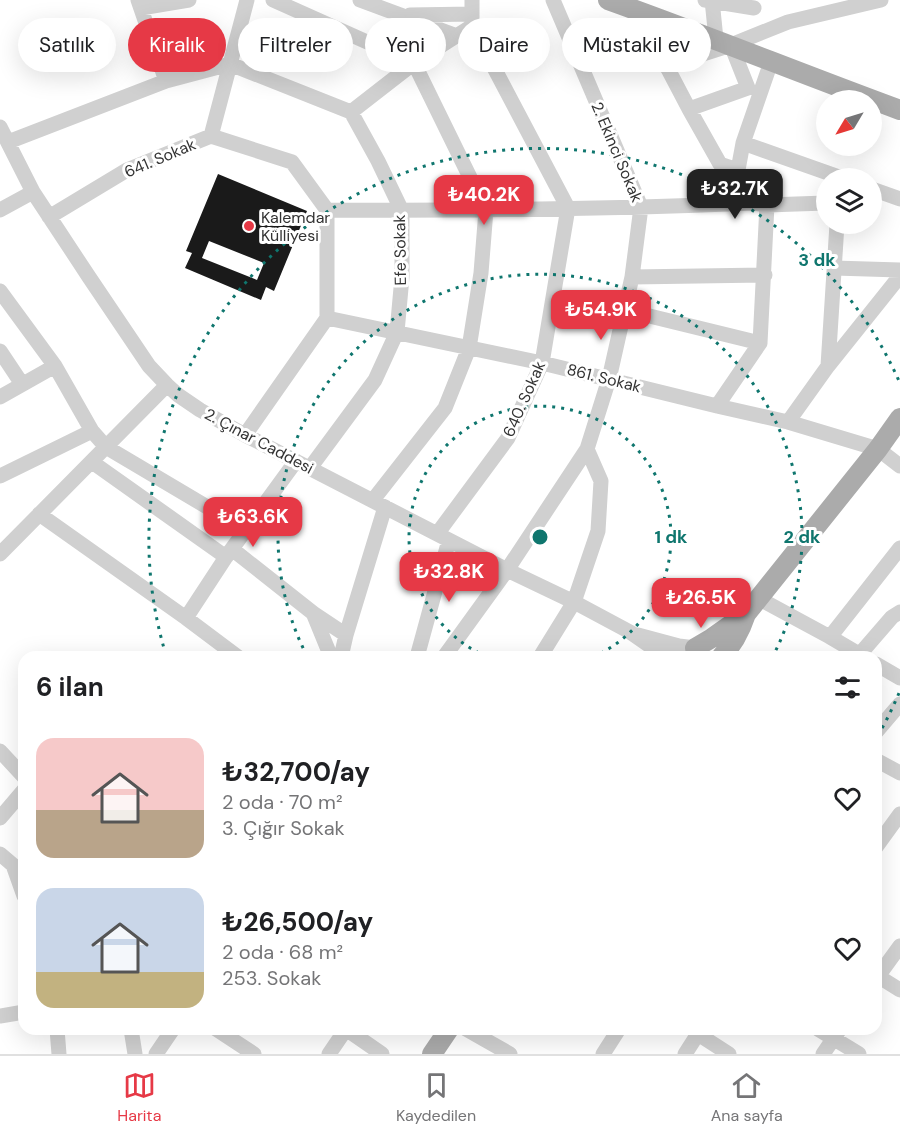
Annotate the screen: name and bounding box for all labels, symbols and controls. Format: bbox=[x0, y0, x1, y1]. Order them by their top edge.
chip: Satılık bbox=[18, 18, 116, 72]
chip: Kiralık bbox=[128, 18, 226, 72]
chip: Filtreler bbox=[238, 18, 353, 72]
chip: Yeni bbox=[365, 18, 446, 72]
chip: Daire bbox=[458, 18, 550, 72]
chip: Müstakil ev bbox=[562, 18, 711, 72]
north arrow bbox=[816, 90, 882, 156]
map controls bbox=[816, 90, 882, 234]
street label: 2. Ekinci Sokak bbox=[586, 99, 648, 205]
street label: 641. Sokak bbox=[121, 134, 199, 182]
button: layers bbox=[816, 168, 882, 234]
pin: ₺32.7K bbox=[686, 169, 784, 220]
pin: ₺40.2K bbox=[435, 175, 533, 226]
text: ₺32.7K bbox=[701, 175, 769, 201]
text: ₺40.2K bbox=[448, 181, 520, 207]
place label: Kalemdar Külliyesi bbox=[261, 207, 330, 246]
street label: Efe Sokak bbox=[389, 214, 411, 286]
marker: Kalemdar Külliyesi bbox=[242, 219, 256, 233]
text: 3 dk bbox=[798, 248, 836, 272]
pin: ₺54.9K bbox=[552, 290, 650, 341]
text: ₺54.9K bbox=[565, 296, 637, 322]
street label: 640. Sokak bbox=[498, 358, 550, 440]
street label: 861. Sokak bbox=[565, 359, 643, 397]
street label: 2. Çınar Caddesi bbox=[201, 403, 317, 479]
pin: ₺63.6K bbox=[204, 497, 302, 548]
text: ₺63.6K bbox=[217, 503, 289, 529]
text: 1 dk bbox=[655, 525, 688, 549]
text: 2 dk bbox=[784, 525, 821, 549]
centre of rings bbox=[530, 527, 550, 547]
pin: ₺32.8K bbox=[400, 552, 498, 603]
text: ₺32.8K bbox=[414, 558, 484, 584]
pin: ₺26.5K bbox=[652, 578, 750, 629]
text: ₺26.5K bbox=[666, 584, 736, 610]
text: 6 ilan bbox=[36, 670, 104, 704]
icon: filters bbox=[831, 671, 864, 704]
text: ₺32,700/ay bbox=[222, 755, 370, 789]
icon: home bbox=[84, 762, 156, 834]
icon: heart bbox=[831, 782, 864, 815]
text: 2 oda · 70 m² bbox=[222, 789, 343, 815]
text: 3. Çığır Sokak bbox=[222, 815, 345, 841]
text: ₺26,500/ay bbox=[222, 905, 373, 939]
icon: home bbox=[84, 912, 156, 984]
icon: heart bbox=[831, 932, 864, 965]
text: 2 oda · 68 m² bbox=[222, 939, 343, 965]
text: 253. Sokak bbox=[222, 965, 321, 991]
tab: Harita bbox=[117, 1069, 161, 1126]
tab: Kaydedilen bbox=[396, 1069, 476, 1126]
tab: Ana sayfa bbox=[711, 1069, 783, 1126]

